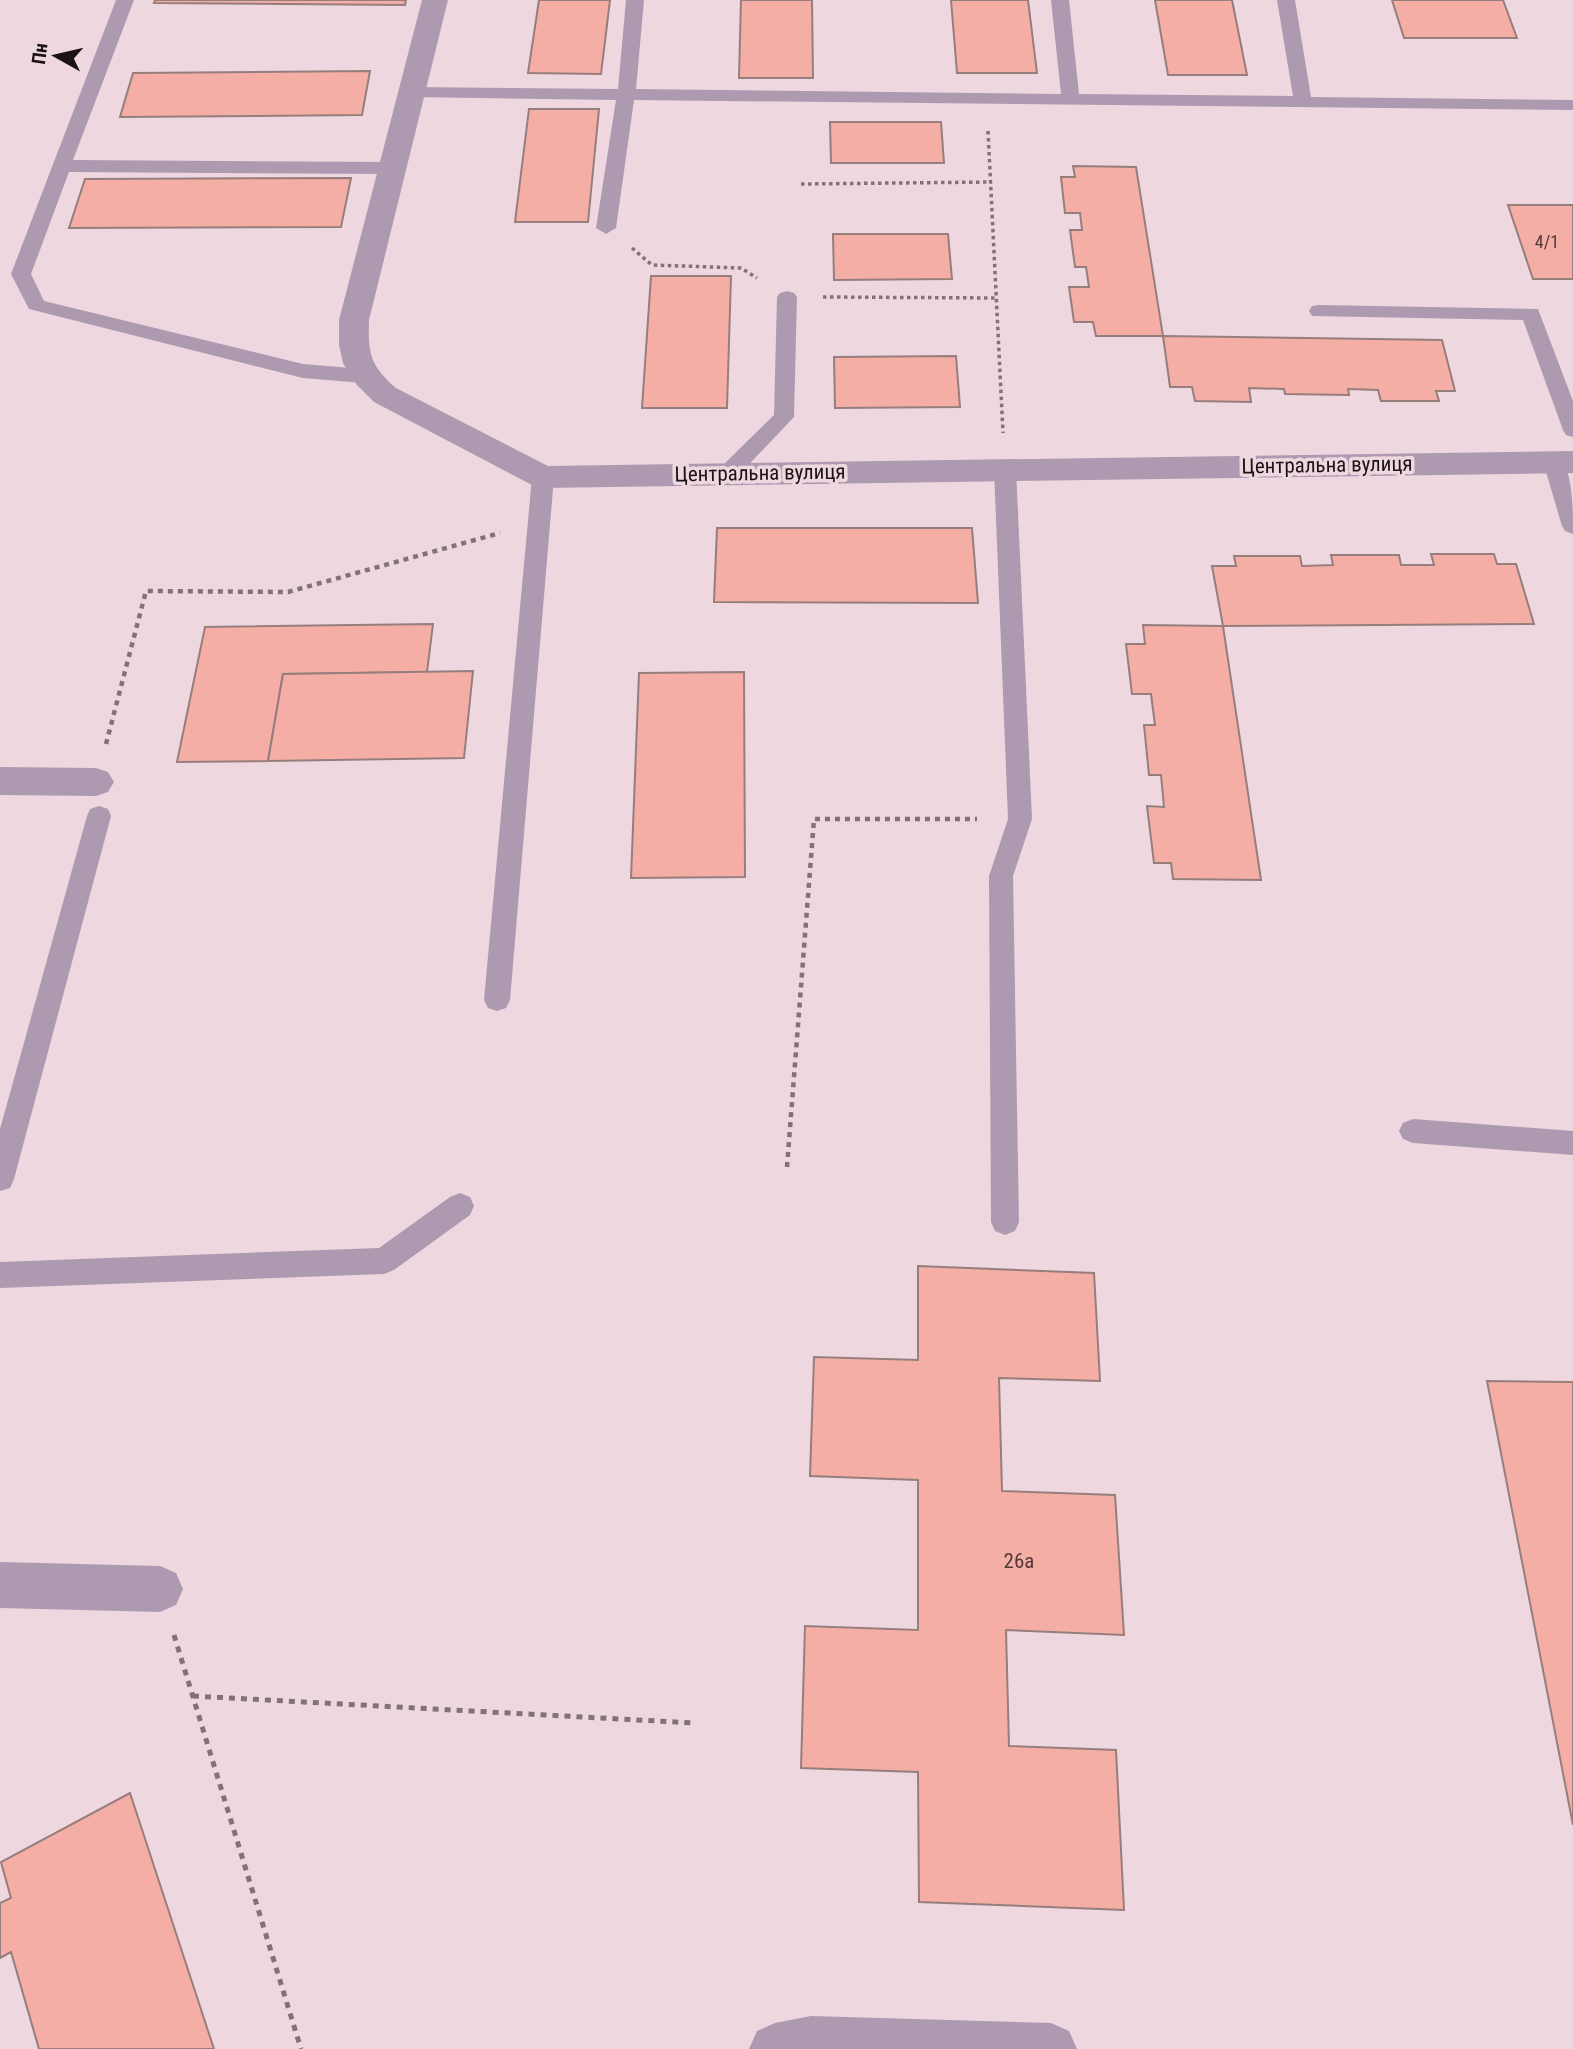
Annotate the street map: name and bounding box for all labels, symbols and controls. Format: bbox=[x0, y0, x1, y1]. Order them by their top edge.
north arrow bbox=[21, 21, 91, 91]
text: Пн bbox=[27, 42, 53, 66]
house number: 4/1 bbox=[1535, 231, 1559, 252]
street label: Центральна вулиця bbox=[1241, 452, 1413, 478]
street label: Центральна вулиця bbox=[674, 460, 846, 486]
house number: 26а bbox=[1004, 1549, 1034, 1573]

